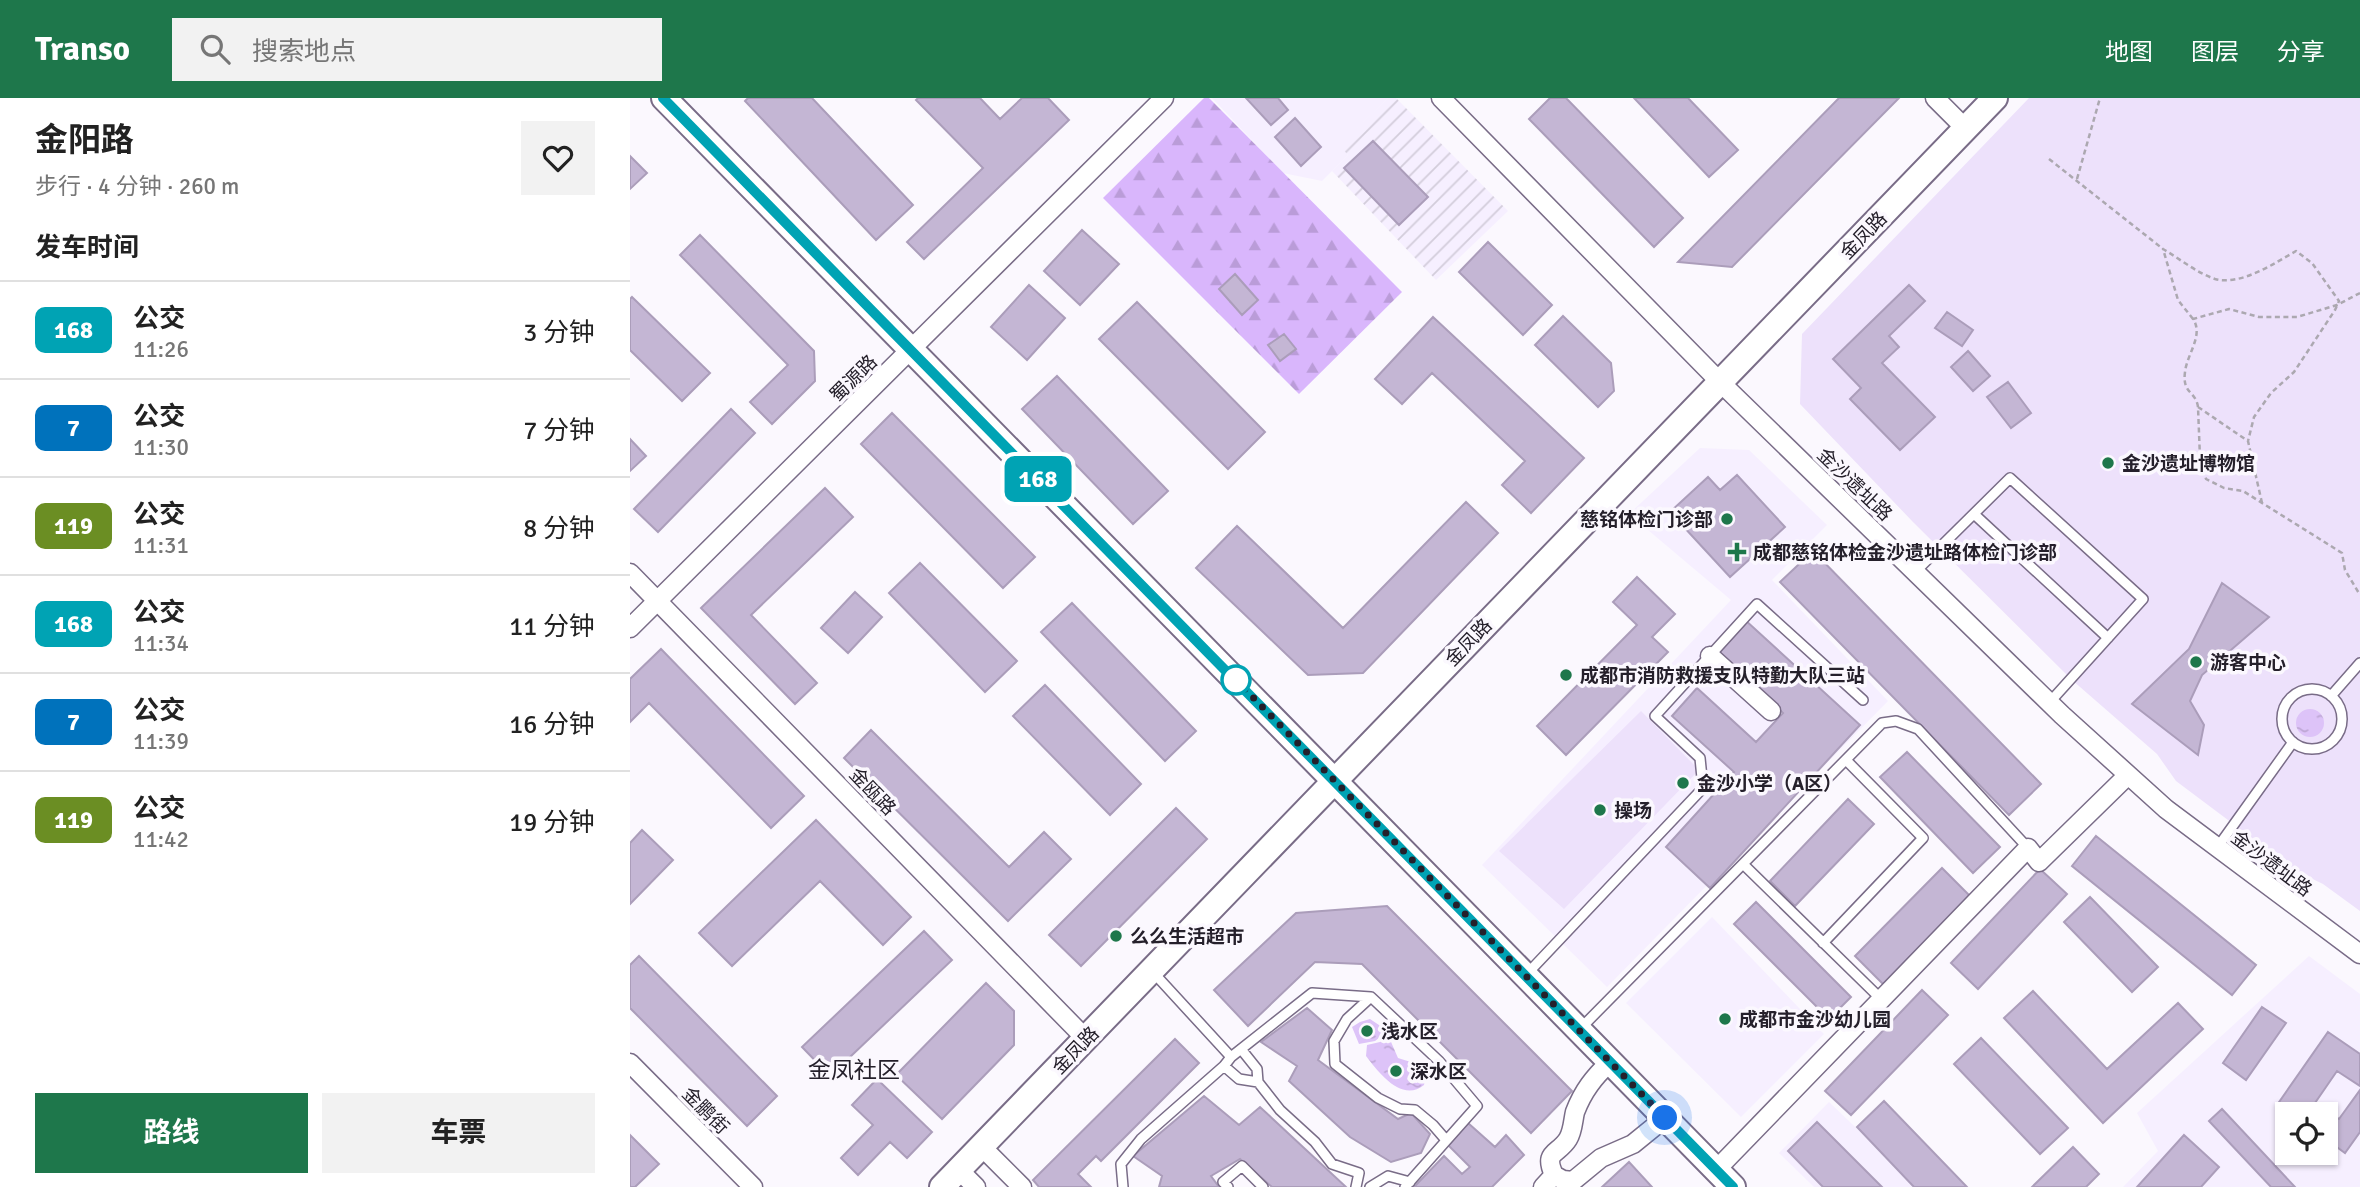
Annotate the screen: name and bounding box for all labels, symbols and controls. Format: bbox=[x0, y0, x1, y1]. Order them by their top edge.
search box bbox=[172, 18, 662, 81]
text: Transo bbox=[35, 29, 130, 70]
icon: search bbox=[196, 30, 234, 68]
text: 搜索地点 bbox=[252, 36, 356, 68]
text: 地图 bbox=[2105, 37, 2153, 67]
text: 图层 bbox=[2191, 37, 2239, 67]
text: 分享 bbox=[2277, 37, 2325, 67]
text: 金阳路 bbox=[35, 120, 134, 161]
button: heart bbox=[521, 121, 595, 195]
text: 步行 · 4 分钟 · 260 m bbox=[35, 172, 239, 201]
street label: 金凤路 bbox=[1835, 207, 1892, 265]
text: 发车时间 bbox=[35, 232, 139, 264]
text: 公交 bbox=[133, 303, 185, 335]
text: 168 bbox=[54, 315, 93, 345]
text: 3 分钟 bbox=[523, 317, 595, 349]
text: 11:26 bbox=[133, 335, 189, 364]
street label: 蜀源路 bbox=[825, 350, 882, 407]
text: 公交 bbox=[133, 401, 185, 433]
text: 7 bbox=[67, 413, 80, 443]
text: 7 分钟 bbox=[523, 415, 595, 447]
text: 11:30 bbox=[133, 433, 189, 462]
street label: 金沙遗址路 bbox=[1812, 443, 1897, 526]
place label: 金沙遗址博物馆 bbox=[2122, 452, 2255, 476]
marker: 金沙遗址博物馆 bbox=[2100, 455, 2116, 471]
line badge: 168 bbox=[998, 456, 1078, 502]
text: 168 bbox=[1019, 464, 1057, 494]
text: 公交 bbox=[133, 499, 185, 531]
place label: 慈铭体检门诊部 bbox=[1580, 508, 1713, 532]
text: 119 bbox=[54, 511, 93, 541]
marker: 慈铭体检门诊部 bbox=[1719, 511, 1735, 527]
text: 8 分钟 bbox=[523, 513, 595, 545]
text: 11:31 bbox=[133, 531, 189, 560]
place label: 成都慈铭体检金沙遗址路体检门诊部 bbox=[1753, 541, 2057, 565]
marker: 成都慈铭体检金沙遗址路体检门诊部 bbox=[1727, 542, 1747, 562]
text: 公交 bbox=[133, 597, 185, 629]
text: 168 bbox=[54, 609, 93, 639]
text: 11 分钟 bbox=[509, 611, 595, 643]
street label: 金凤路 bbox=[1440, 614, 1497, 672]
text: 11:34 bbox=[133, 629, 189, 658]
place label: 游客中心 bbox=[2210, 651, 2286, 675]
marker: 游客中心 bbox=[2188, 654, 2204, 670]
place label: 成都市消防救援支队特勤大队三站 bbox=[1580, 664, 1865, 688]
unlabelled marker bbox=[1221, 665, 1251, 695]
marker: 成都市消防救援支队特勤大队三站 bbox=[1558, 667, 1574, 683]
text: 公交 bbox=[133, 695, 185, 727]
text: 7 bbox=[67, 707, 80, 737]
text: 16 分钟 bbox=[509, 709, 595, 741]
text: 11:39 bbox=[133, 727, 189, 756]
street label: 金瓯路 bbox=[844, 763, 901, 821]
place label: 金沙小学（A区） bbox=[1697, 772, 1842, 796]
marker: 金沙小学（A区） bbox=[1675, 775, 1691, 791]
text: 公交 bbox=[133, 793, 185, 825]
place label: 操场 bbox=[1614, 799, 1652, 823]
marker: 操场 bbox=[1592, 802, 1608, 818]
text: 119 bbox=[54, 805, 93, 835]
text: 19 分钟 bbox=[509, 807, 595, 839]
text: 11:42 bbox=[133, 825, 189, 854]
street label: 金沙遗址路 bbox=[2226, 826, 2317, 902]
place label: 么么生活超市 bbox=[1130, 925, 1244, 949]
marker: 么么生活超市 bbox=[1108, 928, 1124, 944]
place label: 成都市金沙幼儿园 bbox=[1739, 1008, 1891, 1032]
marker: 成都市金沙幼儿园 bbox=[1717, 1011, 1733, 1027]
place label: 浅水区 bbox=[1381, 1020, 1438, 1044]
street label: 金凤路 bbox=[1047, 1022, 1104, 1080]
marker: 浅水区 bbox=[1359, 1023, 1375, 1039]
district label: 金凤社区 bbox=[808, 1056, 900, 1085]
place label: 深水区 bbox=[1410, 1060, 1467, 1084]
marker: 深水区 bbox=[1388, 1063, 1404, 1079]
street label: 金鹏街 bbox=[677, 1082, 734, 1139]
button: 路线 bbox=[35, 1093, 308, 1173]
button: 车票 bbox=[322, 1093, 595, 1173]
your location bbox=[1647, 1100, 1682, 1135]
map controls bbox=[2275, 1102, 2338, 1165]
button: locate bbox=[2275, 1102, 2338, 1165]

